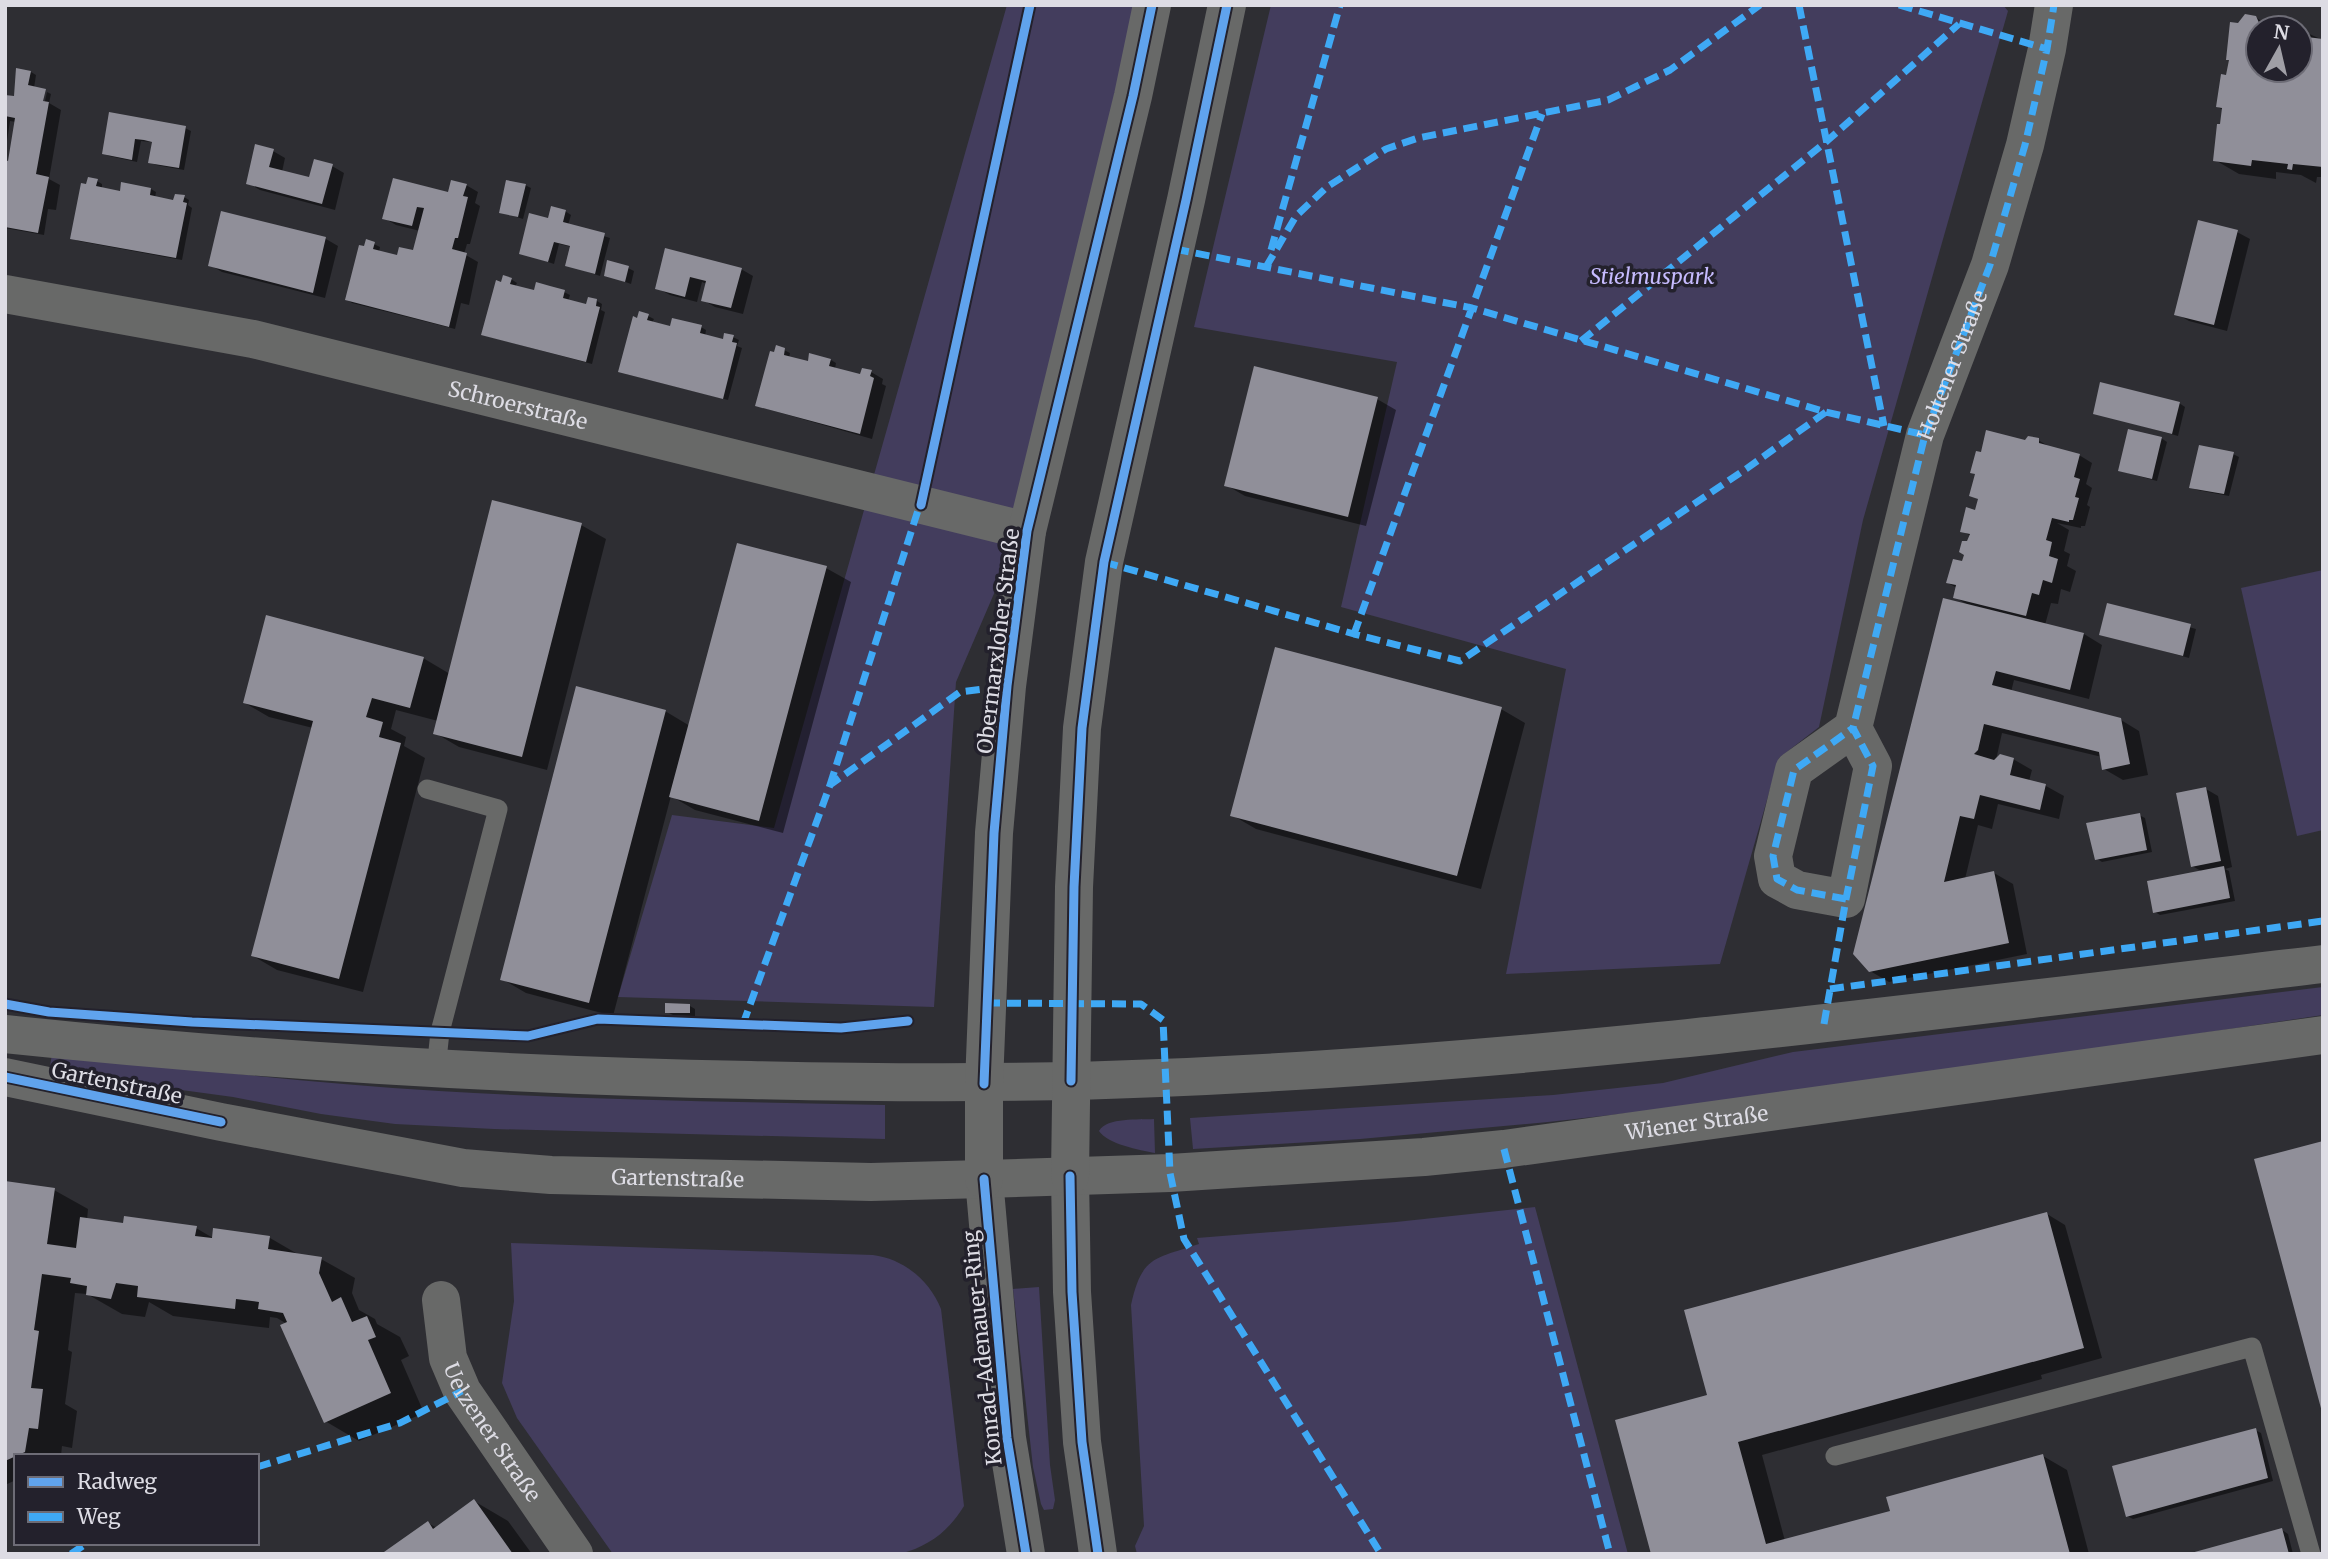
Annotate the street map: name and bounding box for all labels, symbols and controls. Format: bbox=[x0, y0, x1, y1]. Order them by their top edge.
north arrow bbox=[2244, 14, 2314, 84]
text: N bbox=[2272, 19, 2290, 45]
park label: Stielmuspark bbox=[1590, 263, 1715, 290]
street label: Holtener Straße bbox=[1911, 286, 1993, 444]
street label: Schroerstraße bbox=[445, 374, 591, 435]
street label: Obermarxloher Straße bbox=[971, 527, 1025, 755]
street label: Gartenstraße bbox=[49, 1056, 185, 1110]
street label: Wiener Straße bbox=[1623, 1099, 1770, 1146]
street label: Gartenstraße bbox=[611, 1163, 744, 1193]
street label: Konrad-Adenauer-Ring bbox=[956, 1229, 1008, 1467]
street label: Uelzener Straße bbox=[438, 1358, 547, 1507]
legend bbox=[14, 1454, 259, 1545]
text: Radweg bbox=[77, 1468, 157, 1495]
text: Weg bbox=[76, 1503, 121, 1530]

